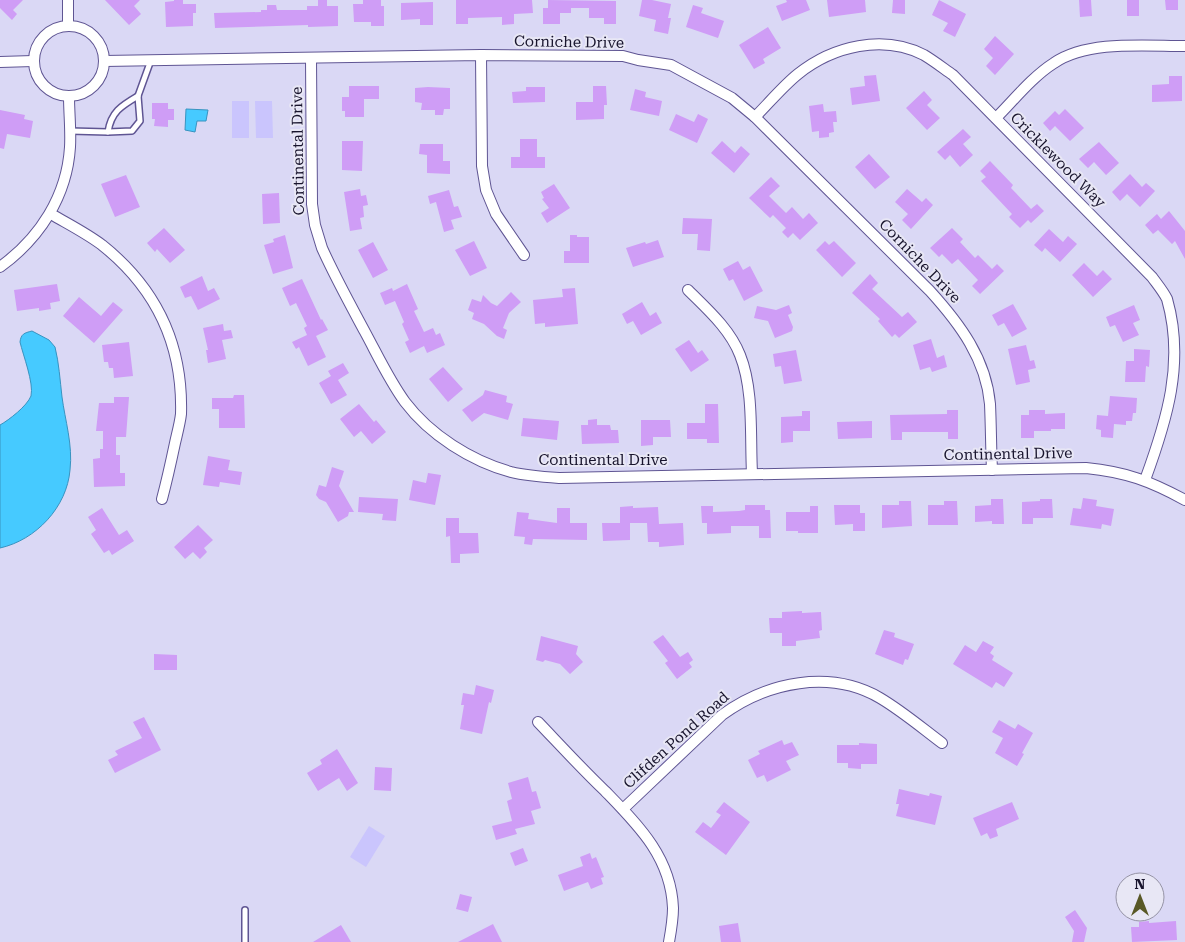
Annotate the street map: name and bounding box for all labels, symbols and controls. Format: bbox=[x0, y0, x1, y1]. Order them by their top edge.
street label: Corniche Drive bbox=[514, 32, 624, 52]
street label: Continental Drive bbox=[288, 86, 308, 216]
street label: Cricklewood Way bbox=[1007, 109, 1109, 211]
street label: Corniche Drive bbox=[875, 215, 965, 307]
street label: Continental Drive bbox=[943, 444, 1073, 464]
street label: Continental Drive bbox=[539, 451, 667, 469]
street label: Clifden Pond Road bbox=[620, 688, 733, 792]
north arrow bbox=[1115, 872, 1165, 922]
text: N bbox=[1135, 876, 1146, 892]

